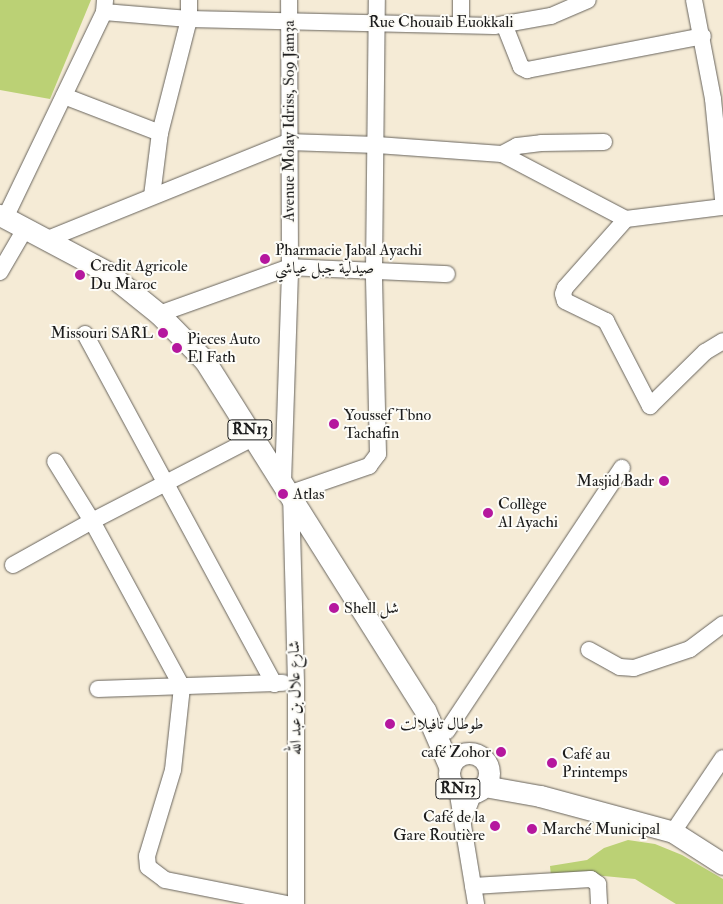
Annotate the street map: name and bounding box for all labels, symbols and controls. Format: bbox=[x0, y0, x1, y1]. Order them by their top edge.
street label: Rue Chouaib Euokkali bbox=[368, 12, 514, 32]
street label: Avenue Molay Idriss, So9 Jam3a bbox=[279, 20, 299, 222]
place label: Pharmacie Jabal Ayachi صيدلية جبل عياشي bbox=[275, 240, 422, 278]
marker: Pharmacie Jabal Ayachi صيدلية جبل عياشي bbox=[259, 253, 271, 265]
place label: Credit Agricole Du Maroc bbox=[90, 256, 188, 294]
marker: Credit Agricole Du Maroc bbox=[74, 269, 86, 281]
place label: Missouri SARL bbox=[51, 323, 153, 343]
marker: Missouri SARL bbox=[157, 327, 169, 339]
place label: Pieces Auto El Fath bbox=[187, 329, 260, 367]
marker: Pieces Auto El Fath bbox=[171, 342, 183, 354]
place label: Youssef Tbno Tachafin bbox=[344, 405, 431, 443]
road number: RN13 bbox=[226, 418, 274, 442]
marker: Youssef Tbno Tachafin bbox=[328, 418, 340, 430]
place label: Masjid Badr bbox=[577, 471, 654, 491]
marker: Masjid Badr bbox=[658, 475, 670, 487]
place label: Atlas bbox=[293, 484, 325, 504]
marker: Atlas bbox=[277, 488, 289, 500]
place label: Collège Al Ayachi bbox=[498, 494, 558, 532]
marker: Collège Al Ayachi bbox=[482, 507, 494, 519]
place label: Shell شل bbox=[344, 598, 399, 618]
marker: Shell شل bbox=[328, 602, 340, 614]
street label: شارع علال بن عبد الله bbox=[284, 641, 306, 755]
place label: طوطال تافيلالت bbox=[400, 714, 484, 734]
marker: طوطال تافيلالت bbox=[384, 718, 396, 730]
place label: café Zohor bbox=[421, 742, 491, 762]
place label: Café au Printemps bbox=[562, 744, 627, 782]
marker: café Zohor bbox=[495, 746, 507, 758]
marker: Café au Printemps bbox=[546, 757, 558, 769]
road number: RN13 bbox=[434, 776, 482, 802]
place label: Café de la Gare Routière bbox=[393, 807, 485, 845]
place label: Marché Municipal bbox=[542, 819, 660, 839]
marker: Café de la Gare Routière bbox=[489, 820, 501, 832]
marker: Marché Municipal bbox=[526, 823, 538, 835]

